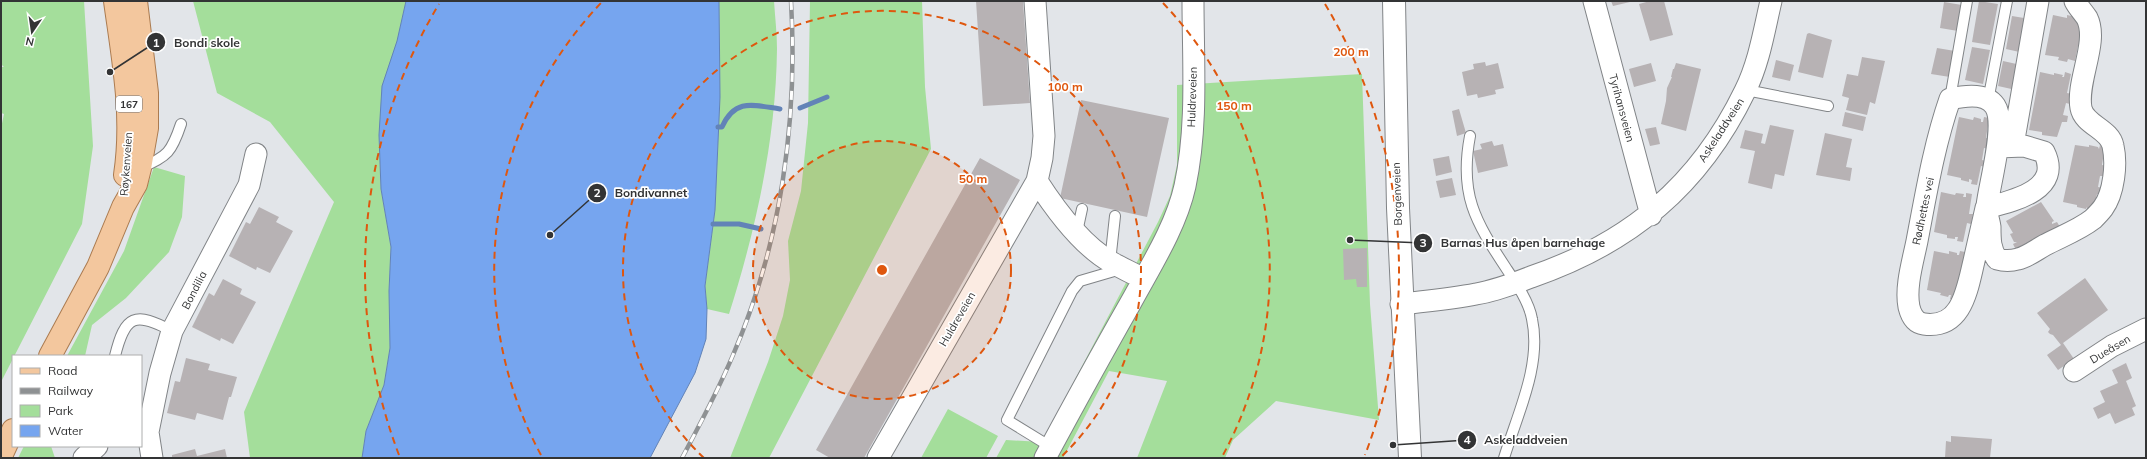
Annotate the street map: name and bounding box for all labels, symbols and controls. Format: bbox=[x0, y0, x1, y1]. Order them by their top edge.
north arrow bbox=[12, 12, 52, 52]
callout: Bondi skole bbox=[146, 30, 248, 54]
text: N bbox=[24, 34, 35, 49]
text: 1 bbox=[152, 35, 160, 50]
text: Bondi skole bbox=[174, 35, 240, 50]
text: 200 m bbox=[1333, 44, 1369, 59]
street label: Huldreveien bbox=[1184, 66, 1200, 128]
street label: Tyrihansveien bbox=[1606, 72, 1638, 144]
text: 100 m bbox=[1047, 79, 1083, 94]
street label: Askeladdveien bbox=[1695, 95, 1747, 165]
road number: 167 bbox=[116, 96, 142, 112]
text: 150 m bbox=[1216, 98, 1252, 113]
street label: Røykenveien bbox=[117, 131, 135, 197]
street label: Borgenveien bbox=[1389, 162, 1405, 226]
text: 50 m bbox=[959, 171, 987, 186]
street label: Rødhettes vei bbox=[1909, 176, 1937, 246]
callout: Bondivannet bbox=[587, 181, 695, 205]
text: 2 bbox=[593, 185, 601, 200]
text: Bondivannet bbox=[615, 185, 688, 200]
callout: Barnas Hus åpen barnehage bbox=[1413, 231, 1613, 255]
text: 3 bbox=[1419, 235, 1427, 250]
text: Barnas Hus åpen barnehage bbox=[1441, 235, 1606, 250]
centre of rings bbox=[875, 263, 889, 277]
street label: Bondilia bbox=[178, 268, 210, 312]
street label: Huldreveien bbox=[936, 289, 978, 349]
street label: Dueåsen bbox=[2087, 331, 2133, 367]
legend bbox=[12, 355, 142, 447]
text: Road bbox=[48, 363, 77, 378]
text: Railway bbox=[48, 383, 94, 398]
text: Park bbox=[48, 403, 74, 418]
text: Water bbox=[48, 423, 84, 438]
callout: Askeladdveien bbox=[1457, 428, 1576, 452]
text: 4 bbox=[1463, 432, 1471, 447]
text: Askeladdveien bbox=[1484, 432, 1568, 447]

